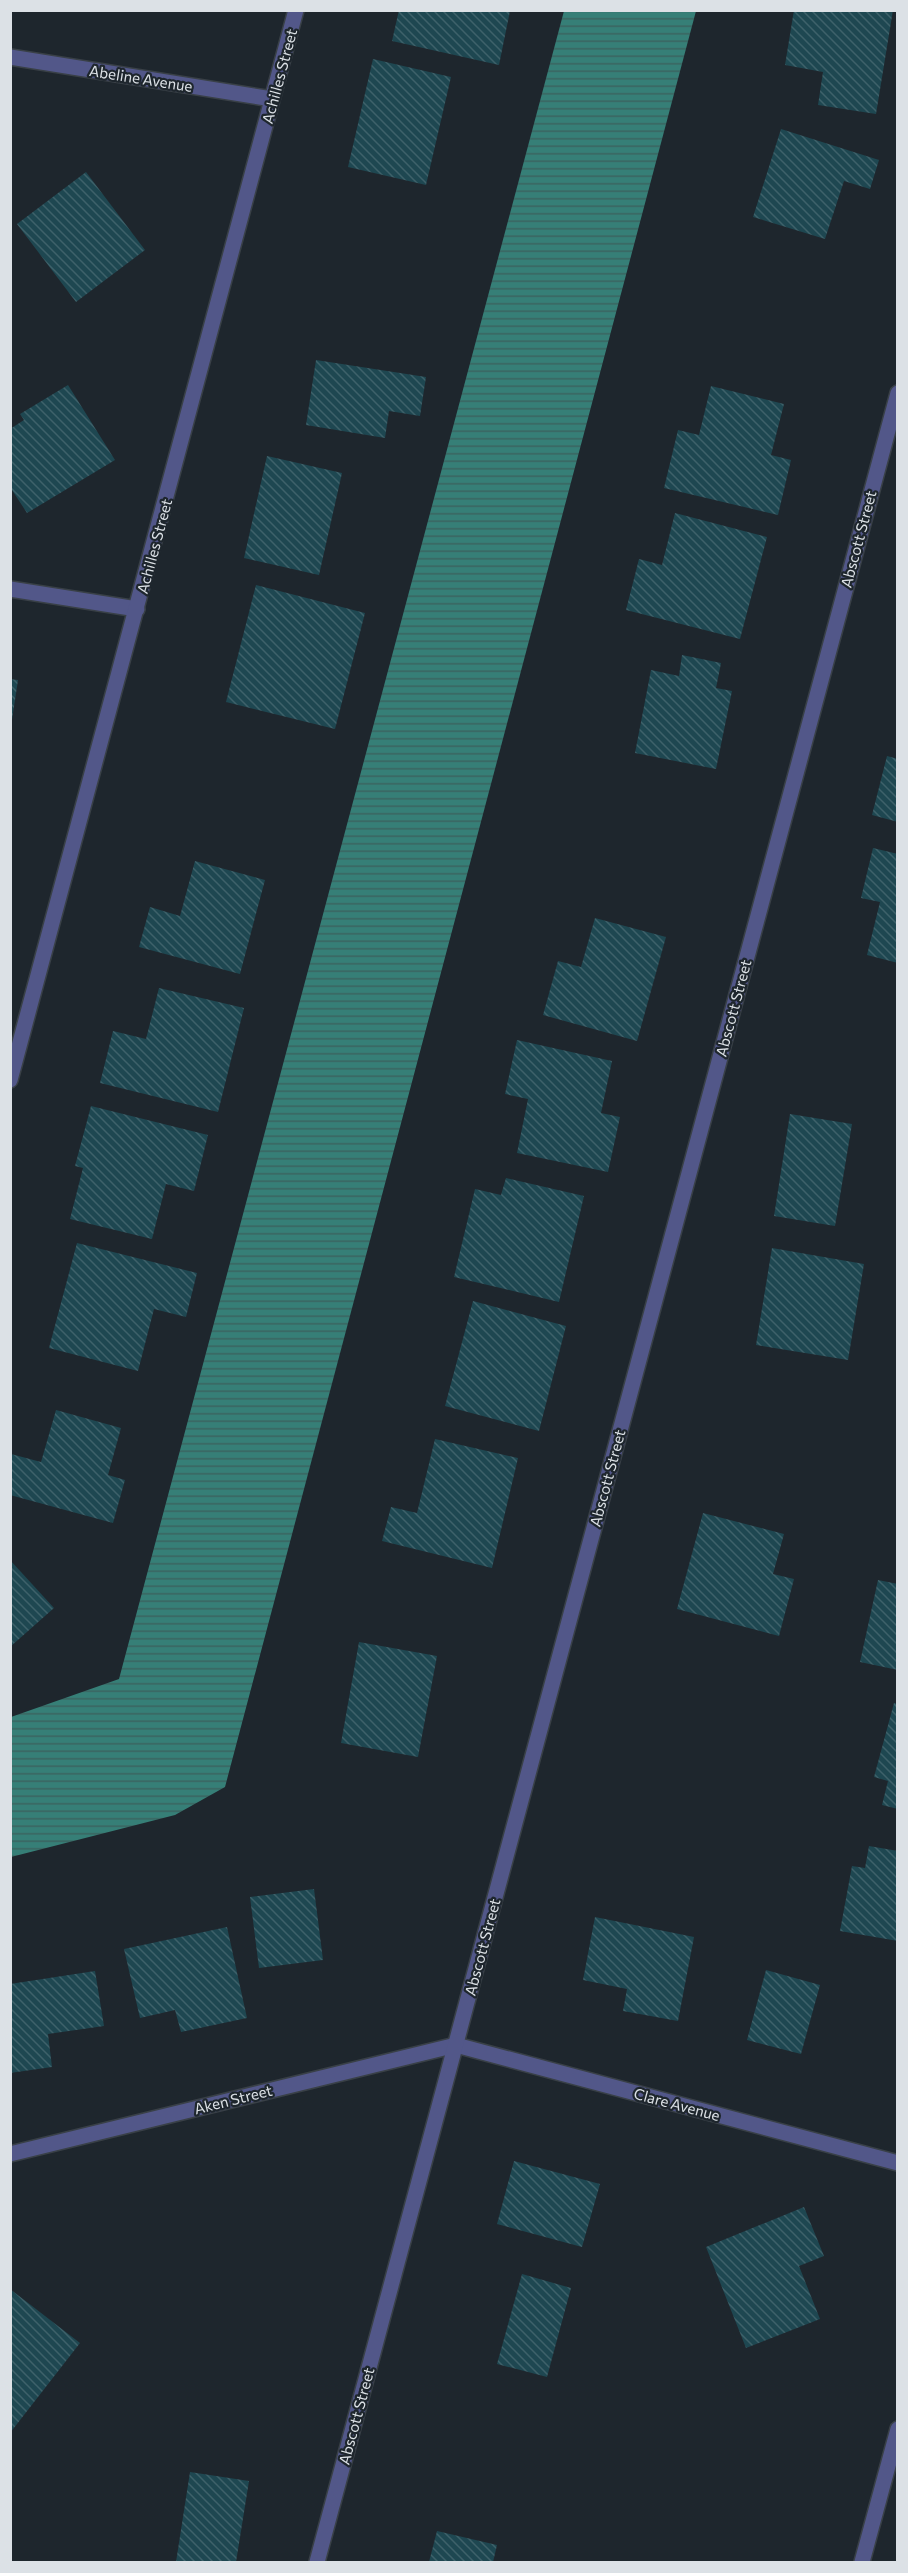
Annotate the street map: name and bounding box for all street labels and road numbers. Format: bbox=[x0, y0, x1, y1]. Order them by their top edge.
street label: Achilles Street bbox=[258, 27, 300, 125]
street label: Abeline Avenue bbox=[88, 61, 194, 95]
street label: Abscott Street bbox=[836, 488, 880, 590]
street label: Achilles Street bbox=[133, 497, 175, 595]
street label: Abscott Street bbox=[711, 957, 755, 1059]
street label: Abscott Street bbox=[585, 1427, 629, 1529]
street label: Abscott Street bbox=[460, 1896, 504, 1998]
street label: Aken Street bbox=[192, 2081, 274, 2117]
street label: Clare Avenue bbox=[632, 2084, 722, 2124]
street label: Abscott Street bbox=[334, 2365, 378, 2467]

